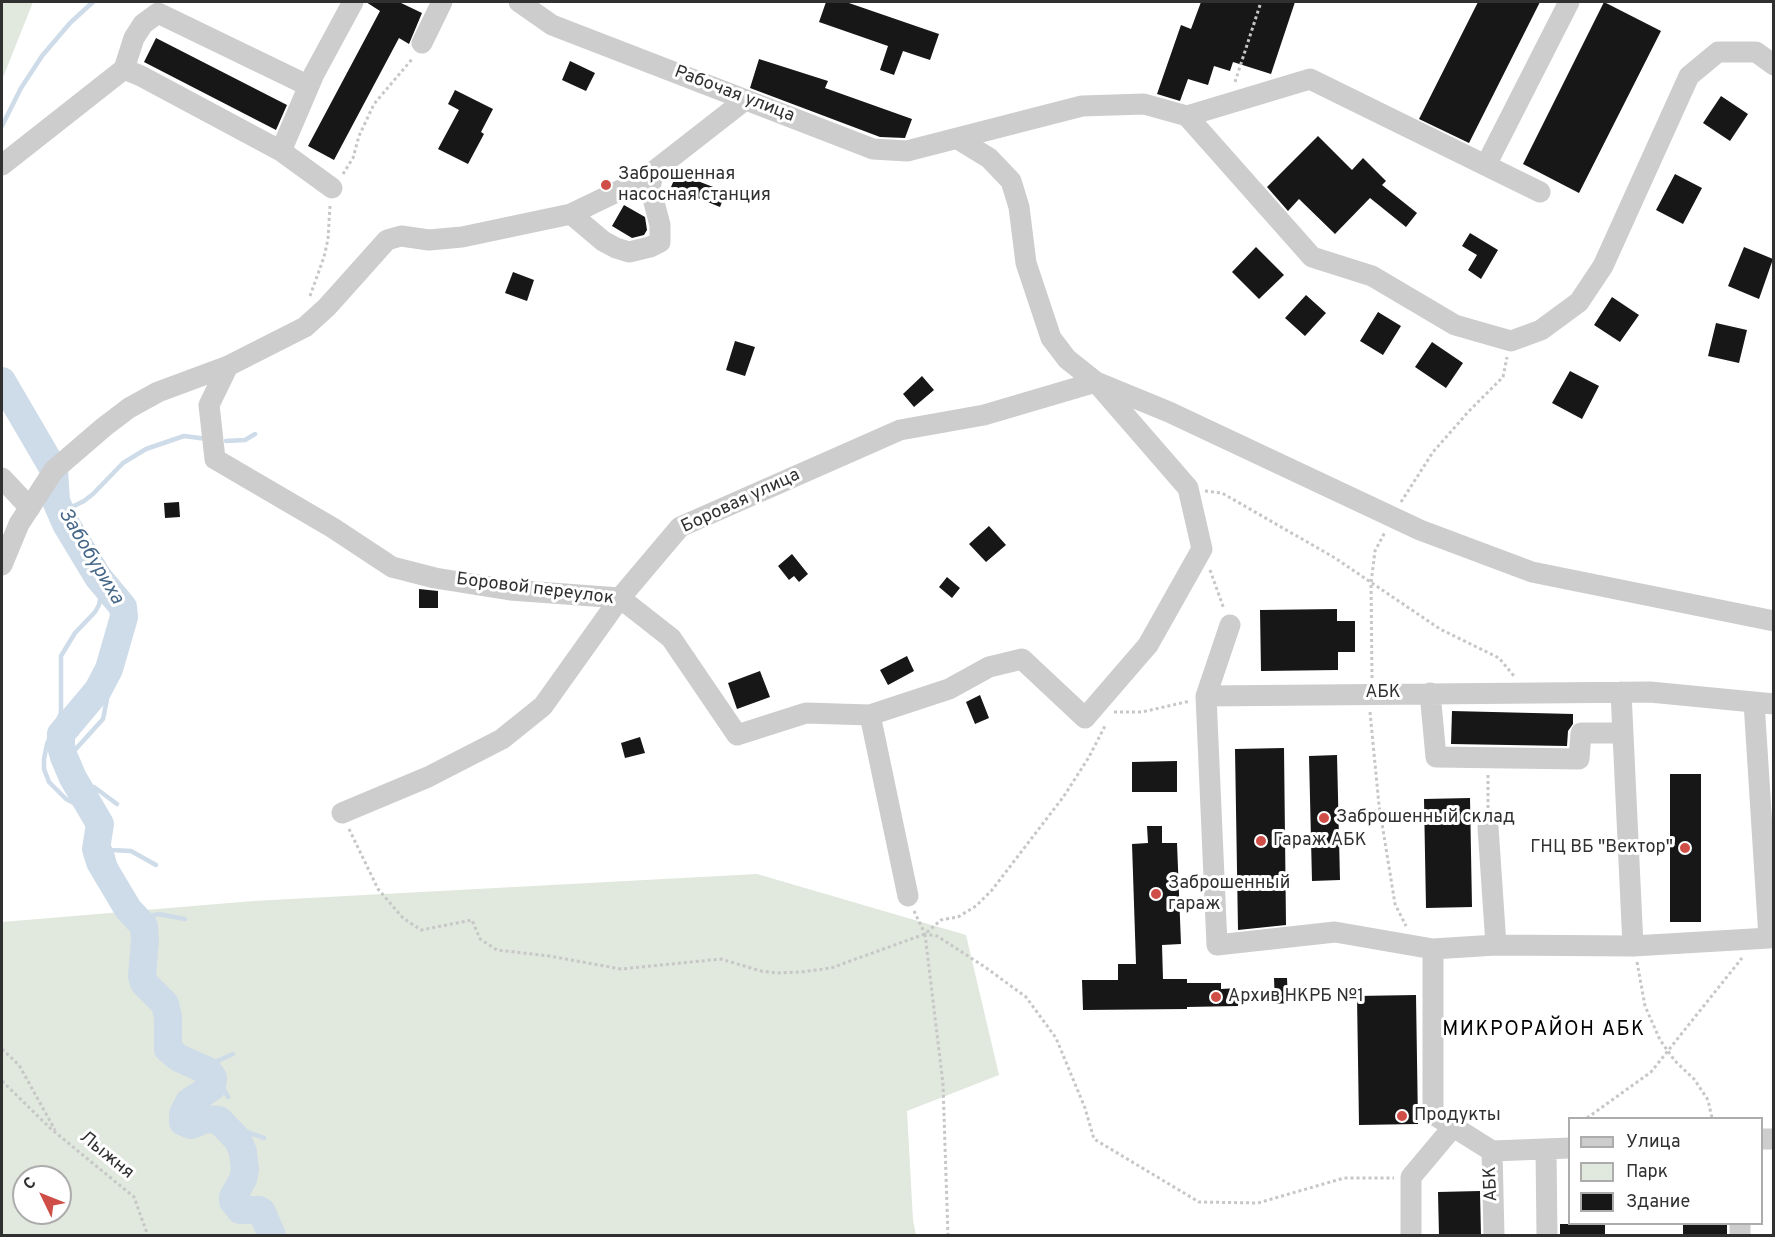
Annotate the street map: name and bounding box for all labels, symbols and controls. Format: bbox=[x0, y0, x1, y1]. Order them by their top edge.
street label: Рабочая улица bbox=[671, 62, 797, 128]
place label: Заброшенная насосная станция bbox=[618, 164, 771, 207]
marker: Заброшенная насосная станция bbox=[599, 178, 613, 192]
street label: Боровая улица bbox=[678, 465, 804, 539]
water label: Забобуриха bbox=[52, 505, 128, 609]
street label: Боровой переулок bbox=[455, 570, 615, 610]
street label: АБК bbox=[1365, 682, 1401, 704]
place label: Заброшенный склад bbox=[1336, 807, 1515, 829]
marker: Заброшенный склад bbox=[1317, 811, 1331, 825]
place label: Гараж АБК bbox=[1273, 830, 1367, 852]
marker: Гараж АБК bbox=[1254, 834, 1268, 848]
place label: ГНЦ ВБ "Вектор" bbox=[1530, 837, 1673, 859]
marker: ГНЦ ВБ "Вектор" bbox=[1678, 841, 1692, 855]
place label: Заброшенный гараж bbox=[1168, 873, 1290, 916]
marker: Заброшенный гараж bbox=[1149, 887, 1163, 901]
place label: Архив НКРБ №1 bbox=[1228, 986, 1364, 1008]
marker: Архив НКРБ №1 bbox=[1209, 990, 1223, 1004]
district label: МИКРОРАЙОН АБК bbox=[1442, 1019, 1646, 1043]
place label: Продукты bbox=[1414, 1105, 1501, 1127]
marker: Продукты bbox=[1395, 1109, 1409, 1123]
legend bbox=[1568, 1117, 1763, 1225]
street label: Лыжня bbox=[74, 1127, 138, 1185]
text: Улица bbox=[1626, 1131, 1680, 1154]
text: Парк bbox=[1626, 1161, 1668, 1184]
north arrow bbox=[12, 1165, 72, 1225]
street label: АБК bbox=[1481, 1166, 1503, 1202]
text: С bbox=[20, 1174, 41, 1195]
text: Здание bbox=[1626, 1191, 1690, 1214]

